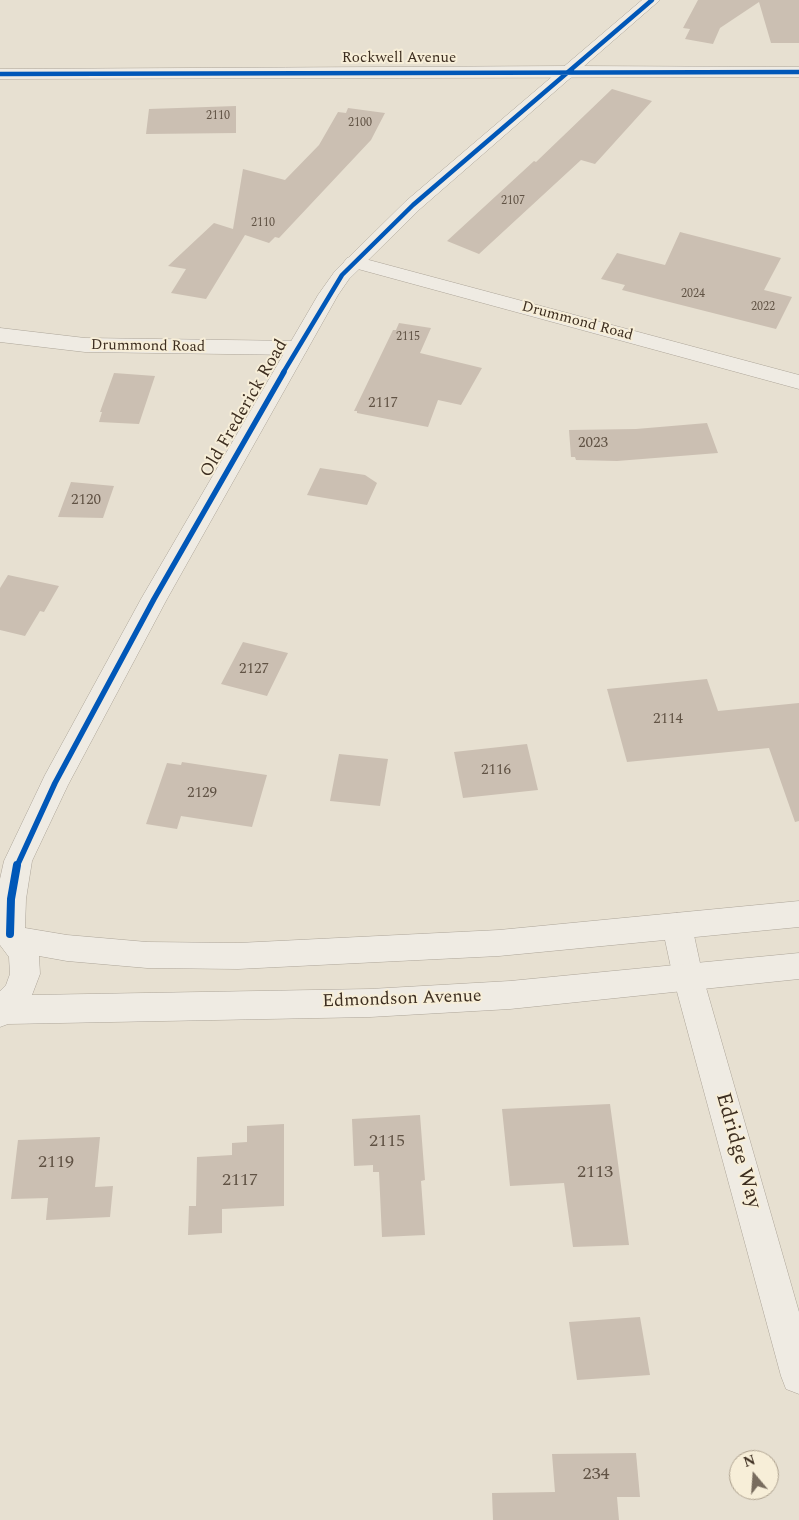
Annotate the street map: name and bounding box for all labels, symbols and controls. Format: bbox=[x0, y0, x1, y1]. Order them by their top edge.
street label: Rockwell Avenue bbox=[342, 50, 456, 68]
house number: 2110 bbox=[206, 110, 230, 124]
house number: 2100 bbox=[348, 117, 372, 131]
house number: 2107 bbox=[501, 195, 525, 209]
house number: 2110 bbox=[251, 217, 275, 231]
house number: 2024 bbox=[681, 288, 705, 302]
street label: Drummond Road bbox=[519, 298, 635, 346]
house number: 2022 bbox=[751, 301, 775, 315]
house number: 2115 bbox=[396, 331, 420, 345]
street label: Old Frederick Road bbox=[197, 336, 293, 482]
street label: Drummond Road bbox=[91, 337, 205, 357]
house number: 2117 bbox=[368, 395, 398, 413]
house number: 2023 bbox=[578, 435, 608, 453]
house number: 2120 bbox=[71, 492, 101, 510]
house number: 2127 bbox=[239, 661, 269, 679]
house number: 2114 bbox=[653, 711, 683, 729]
house number: 2116 bbox=[481, 762, 511, 780]
house number: 2129 bbox=[187, 785, 217, 803]
street label: Edmondson Avenue bbox=[322, 986, 482, 1014]
street label: Edridge Way bbox=[708, 1090, 766, 1212]
house number: 2115 bbox=[369, 1131, 405, 1153]
house number: 2119 bbox=[38, 1152, 74, 1174]
house number: 2113 bbox=[577, 1162, 613, 1184]
house number: 2117 bbox=[222, 1170, 258, 1192]
text: N bbox=[741, 1449, 758, 1473]
north arrow bbox=[729, 1450, 779, 1500]
house number: 234 bbox=[583, 1464, 609, 1486]

